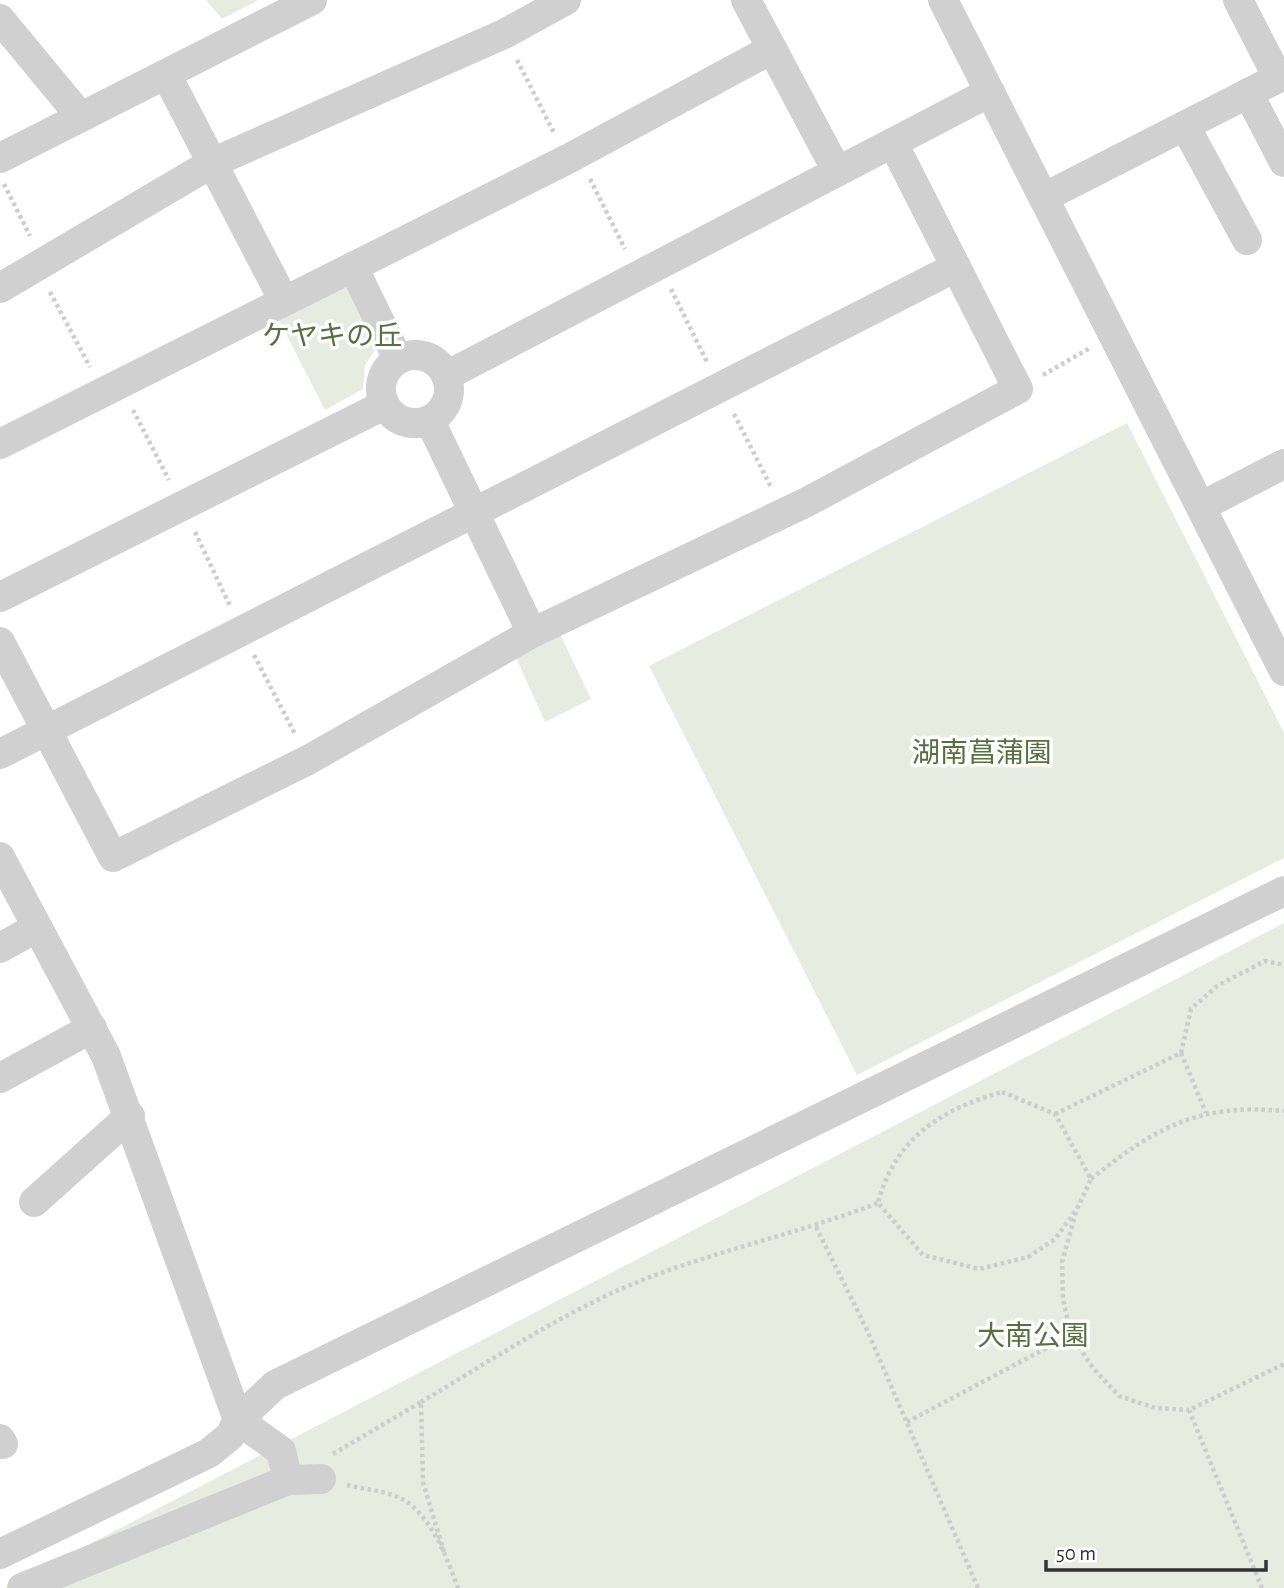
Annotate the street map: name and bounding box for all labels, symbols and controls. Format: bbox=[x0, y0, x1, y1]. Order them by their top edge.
park label: ケヤキの丘 bbox=[262, 322, 402, 351]
park label: 湖南菖蒲園 bbox=[912, 738, 1052, 768]
park label: 大南公園 bbox=[977, 1321, 1089, 1351]
scale bar bbox=[1046, 1528, 1266, 1572]
text: 50 m bbox=[1056, 1543, 1096, 1564]

